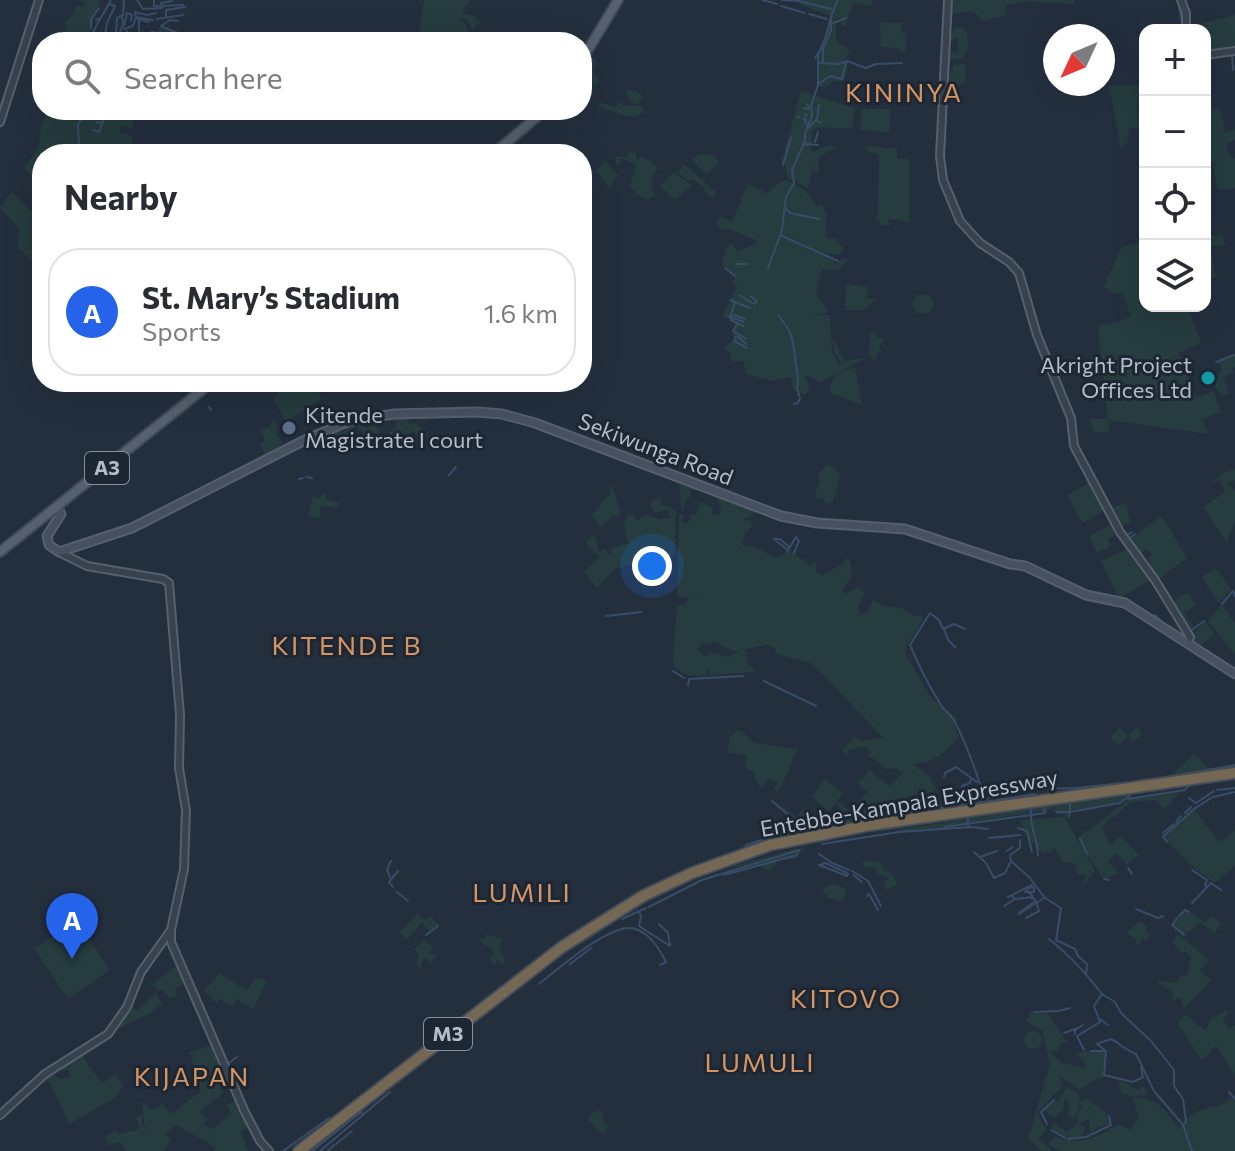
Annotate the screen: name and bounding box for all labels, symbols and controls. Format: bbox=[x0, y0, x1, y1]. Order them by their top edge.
north arrow bbox=[1043, 24, 1115, 96]
map controls bbox=[1139, 24, 1211, 312]
button: + bbox=[1139, 24, 1211, 96]
search box bbox=[32, 32, 592, 120]
icon: search bbox=[60, 54, 104, 98]
text: Search here bbox=[124, 58, 283, 95]
district label: KININYA bbox=[845, 76, 963, 107]
button: − bbox=[1139, 96, 1211, 168]
button: locate bbox=[1139, 168, 1211, 240]
text: Nearby bbox=[64, 175, 178, 217]
button: layers bbox=[1139, 240, 1211, 312]
text: St. Mary’s Stadium bbox=[142, 278, 400, 315]
text: A bbox=[83, 297, 101, 328]
text: 1.6 km bbox=[484, 297, 558, 328]
text: Sports bbox=[142, 315, 221, 346]
place label: Akright Project Offices Ltd bbox=[1040, 351, 1192, 403]
marker: Akright Project Offices Ltd bbox=[1199, 369, 1217, 387]
place label: Kitende Magistrate I court bbox=[305, 401, 483, 453]
street label: Sekiwunga Road bbox=[575, 407, 737, 490]
marker: Kitende Magistrate I court bbox=[280, 419, 298, 437]
road number: A3 bbox=[85, 452, 129, 484]
your location bbox=[632, 546, 672, 586]
district label: KITENDE B bbox=[272, 629, 422, 660]
street label: Entebbe-Kampala Expressway bbox=[758, 763, 1060, 842]
district label: LUMILI bbox=[472, 876, 572, 907]
pin: A bbox=[46, 893, 98, 959]
district label: KITOVO bbox=[790, 982, 902, 1013]
road number: M3 bbox=[424, 1018, 472, 1050]
district label: LUMULI bbox=[704, 1046, 816, 1077]
district label: KIJAPAN bbox=[134, 1060, 250, 1091]

